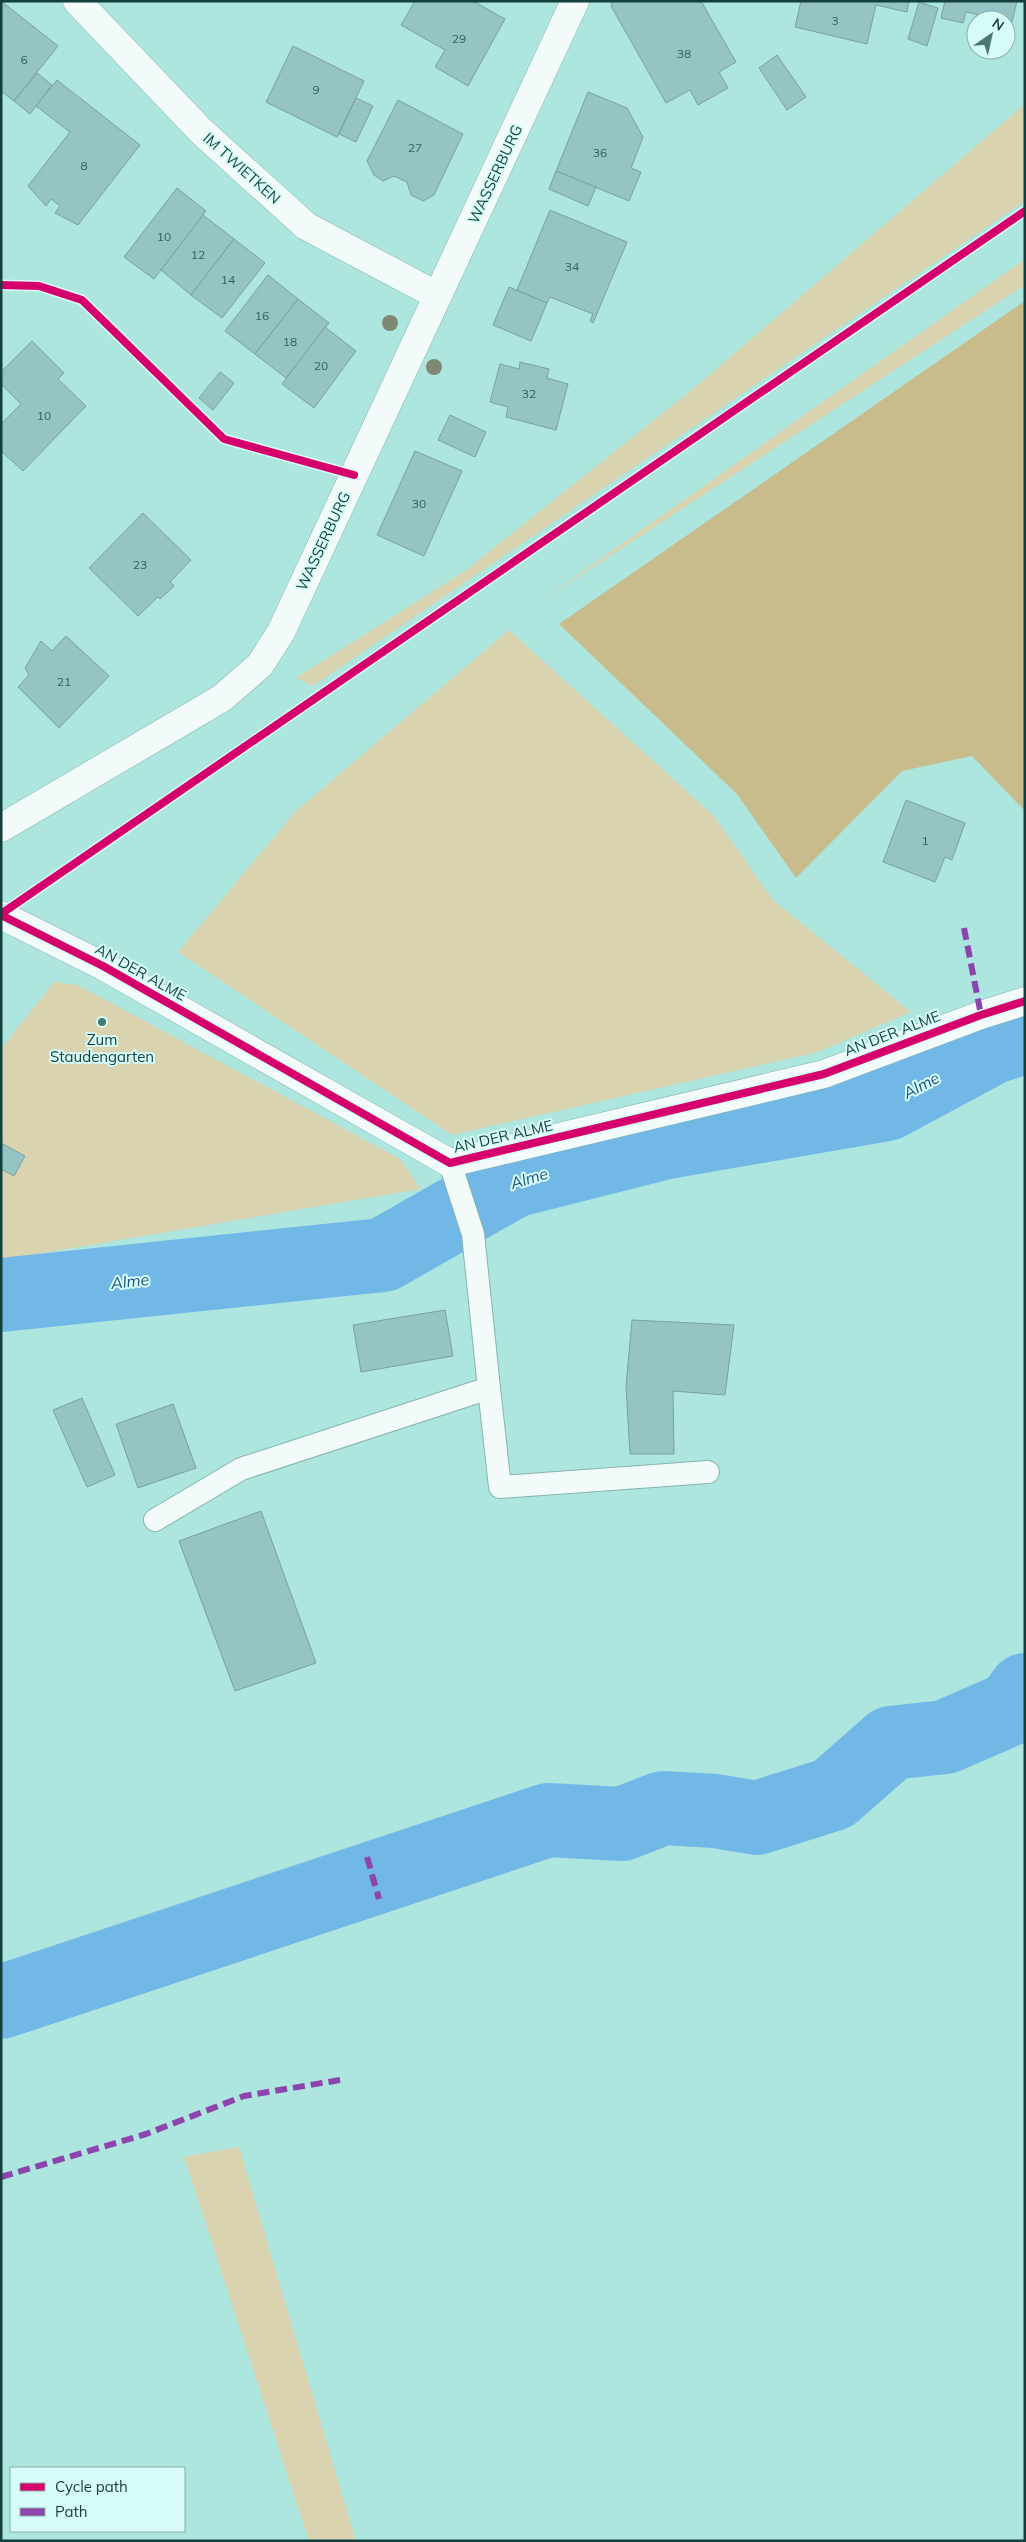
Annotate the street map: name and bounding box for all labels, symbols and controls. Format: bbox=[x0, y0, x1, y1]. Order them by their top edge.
north arrow bbox=[966, 10, 1016, 60]
house number: 3 bbox=[831, 13, 839, 28]
text: N bbox=[989, 14, 1008, 35]
house number: 29 bbox=[452, 31, 466, 46]
house number: 38 bbox=[677, 46, 691, 61]
house number: 6 bbox=[20, 52, 28, 67]
house number: 9 bbox=[312, 82, 320, 97]
street label: WASSERBURG bbox=[464, 121, 526, 227]
street label: IM TWIETKEN bbox=[199, 128, 285, 208]
house number: 27 bbox=[408, 140, 422, 155]
house number: 36 bbox=[593, 145, 607, 160]
house number: 8 bbox=[80, 158, 88, 173]
house number: 10 bbox=[157, 229, 171, 244]
house number: 12 bbox=[191, 247, 205, 262]
house number: 34 bbox=[565, 259, 579, 274]
house number: 14 bbox=[221, 272, 235, 287]
house number: 16 bbox=[255, 308, 269, 323]
house number: 18 bbox=[283, 334, 297, 349]
house number: 20 bbox=[314, 358, 328, 373]
house number: 32 bbox=[522, 386, 536, 401]
house number: 10 bbox=[37, 408, 51, 423]
street label: WASSERBURG bbox=[292, 488, 354, 594]
house number: 30 bbox=[412, 496, 426, 511]
house number: 23 bbox=[133, 557, 147, 572]
house number: 21 bbox=[57, 674, 71, 689]
house number: 1 bbox=[921, 833, 929, 848]
street label: AN DER ALME bbox=[92, 939, 190, 1005]
street label: AN DER ALME bbox=[841, 1006, 943, 1060]
marker: Zum Staudengarten bbox=[96, 1016, 108, 1028]
place label: Zum Staudengarten bbox=[50, 1030, 154, 1066]
water label: Alme bbox=[899, 1067, 943, 1103]
street label: AN DER ALME bbox=[451, 1115, 555, 1157]
water label: Alme bbox=[507, 1163, 551, 1193]
water label: Alme bbox=[109, 1269, 150, 1293]
legend bbox=[10, 2467, 185, 2532]
text: Cycle path bbox=[55, 2477, 128, 2496]
text: Path bbox=[55, 2502, 87, 2521]

